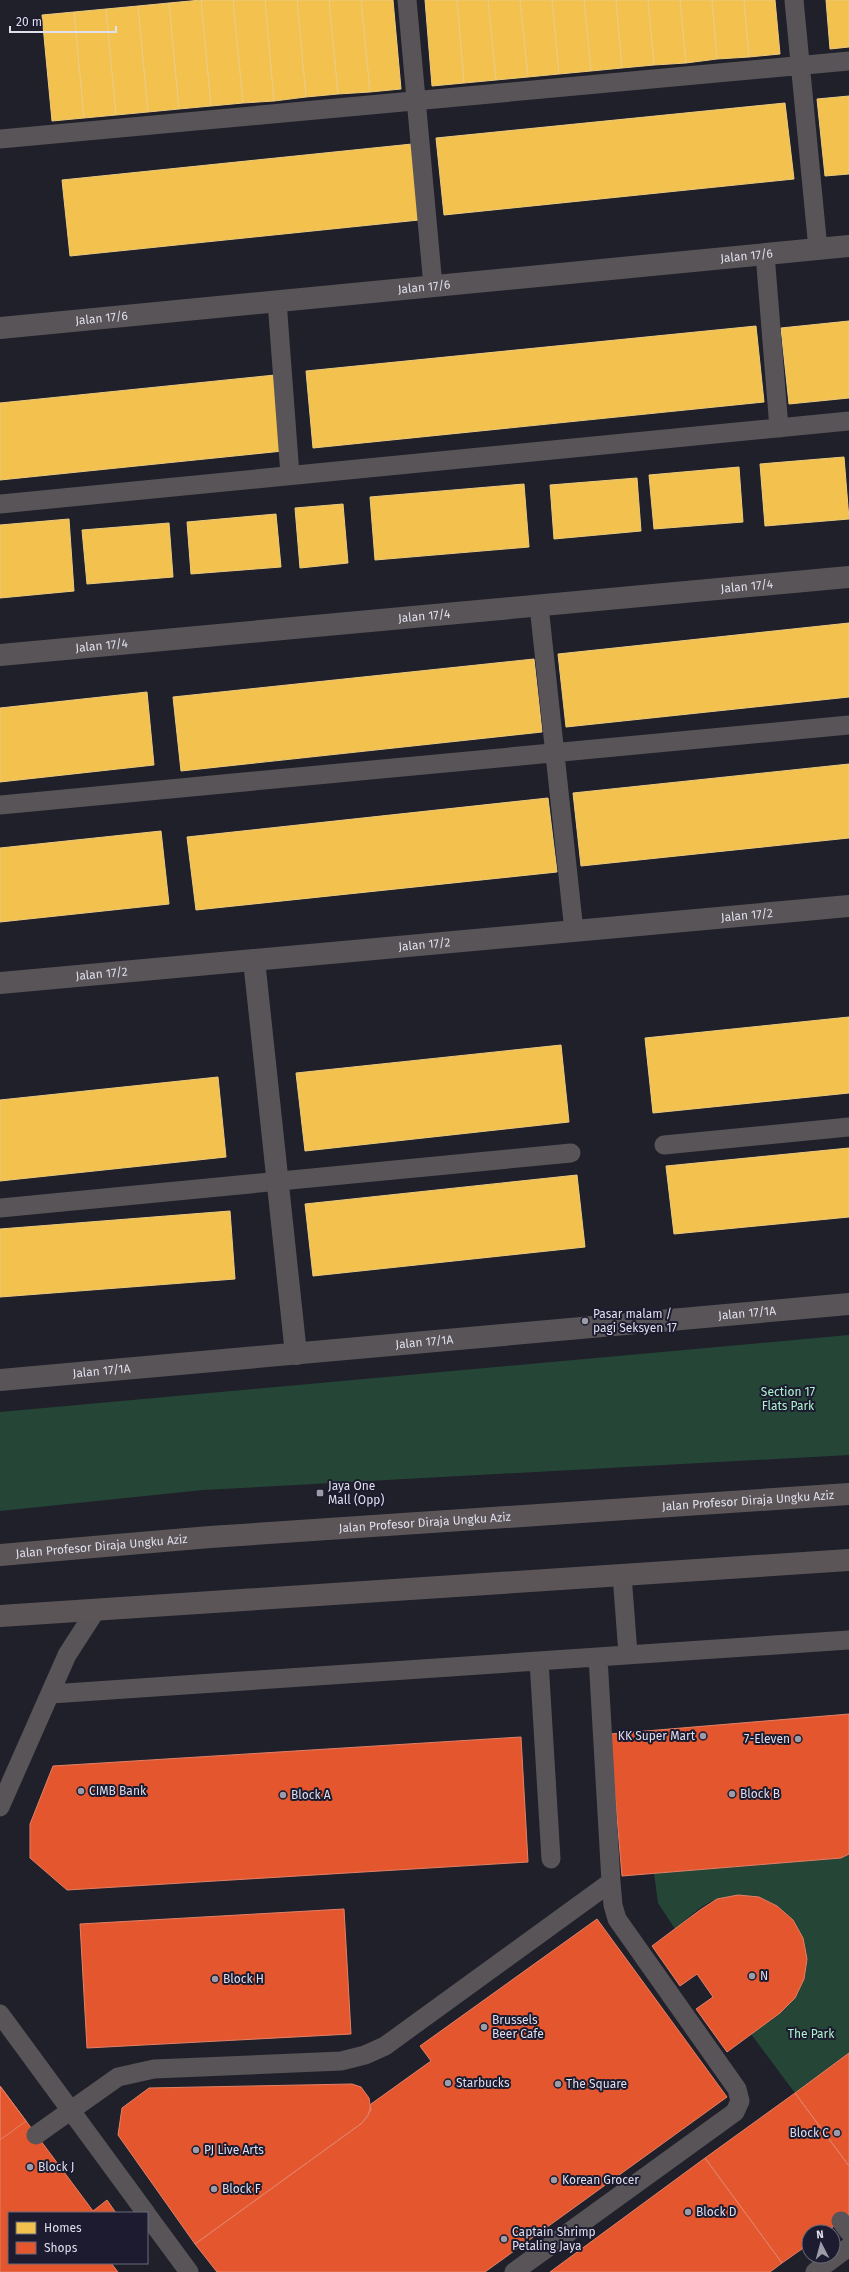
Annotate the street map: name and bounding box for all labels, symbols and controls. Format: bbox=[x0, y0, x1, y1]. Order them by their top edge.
scale bar bbox=[10, 8, 116, 34]
text: 20 m bbox=[16, 15, 42, 29]
street label: Jalan 17/6 bbox=[720, 246, 773, 265]
street label: Jalan 17/6 bbox=[397, 278, 451, 297]
street label: Jalan 17/6 bbox=[75, 309, 128, 328]
street label: Jalan 17/4 bbox=[720, 577, 774, 596]
street label: Jalan 17/4 bbox=[397, 607, 452, 625]
street label: Jalan 17/4 bbox=[75, 636, 129, 655]
street label: Jalan 17/2 bbox=[720, 906, 774, 925]
street label: Jalan 17/2 bbox=[398, 935, 451, 954]
street label: Jalan 17/2 bbox=[75, 964, 128, 983]
street label: Jalan 17/1A bbox=[717, 1304, 777, 1323]
place label: Pasar malam / pagi Seksyen 17 bbox=[593, 1307, 677, 1335]
marker: Pasar malam / pagi Seksyen 17 bbox=[580, 1316, 590, 1326]
street label: Jalan 17/1A bbox=[395, 1332, 454, 1352]
street label: Jalan 17/1A bbox=[72, 1361, 131, 1380]
park label: Section 17 Flats Park bbox=[761, 1385, 815, 1413]
place label: Jaya One Mall (Opp) bbox=[328, 1479, 384, 1507]
marker: Jaya One Mall (Opp) bbox=[315, 1488, 325, 1498]
street label: Jalan Profesor Diraja Ungku Aziz bbox=[662, 1488, 834, 1514]
street label: Jalan Profesor Diraja Ungku Aziz bbox=[338, 1510, 511, 1535]
street label: Jalan Profesor Diraja Ungku Aziz bbox=[15, 1532, 188, 1561]
place label: KK Super Mart bbox=[618, 1729, 696, 1743]
marker: KK Super Mart bbox=[698, 1731, 708, 1741]
place label: 7-Eleven bbox=[744, 1732, 790, 1746]
marker: 7-Eleven bbox=[793, 1734, 803, 1744]
place label: CIMB Bank bbox=[89, 1784, 147, 1798]
marker: CIMB Bank bbox=[76, 1786, 86, 1796]
place label: Block B bbox=[740, 1787, 780, 1801]
place label: Block A bbox=[291, 1788, 331, 1802]
marker: Block B bbox=[727, 1789, 737, 1799]
marker: Block A bbox=[278, 1790, 288, 1800]
place label: N bbox=[760, 1969, 768, 1983]
marker: N bbox=[747, 1971, 757, 1981]
place label: Block H bbox=[223, 1972, 264, 1986]
marker: Block H bbox=[210, 1974, 220, 1984]
place label: Brussels Beer Cafe bbox=[492, 2013, 544, 2041]
marker: Brussels Beer Cafe bbox=[479, 2022, 489, 2032]
park label: The Park bbox=[788, 2027, 835, 2041]
place label: Starbucks bbox=[456, 2076, 510, 2090]
place label: The Square bbox=[566, 2077, 627, 2091]
marker: Starbucks bbox=[443, 2078, 453, 2088]
marker: The Square bbox=[553, 2079, 563, 2089]
place label: Block C bbox=[789, 2126, 829, 2140]
marker: Block C bbox=[832, 2128, 842, 2138]
place label: PJ Live Arts bbox=[204, 2143, 264, 2157]
marker: PJ Live Arts bbox=[191, 2145, 201, 2155]
place label: Block J bbox=[38, 2160, 74, 2174]
marker: Block J bbox=[25, 2162, 35, 2172]
place label: Korean Grocer bbox=[562, 2173, 639, 2187]
marker: Korean Grocer bbox=[549, 2175, 559, 2185]
place label: Block F bbox=[222, 2182, 261, 2196]
marker: Block F bbox=[209, 2184, 219, 2194]
place label: Block D bbox=[696, 2205, 737, 2219]
marker: Block D bbox=[683, 2207, 693, 2217]
legend bbox=[8, 2212, 148, 2264]
text: Homes bbox=[44, 2221, 82, 2235]
north arrow bbox=[801, 2224, 841, 2264]
place label: Captain Shrimp Petaling Jaya bbox=[512, 2225, 596, 2253]
text: N bbox=[816, 2228, 824, 2241]
marker: Captain Shrimp Petaling Jaya bbox=[499, 2234, 509, 2244]
text: Shops bbox=[44, 2241, 78, 2255]

